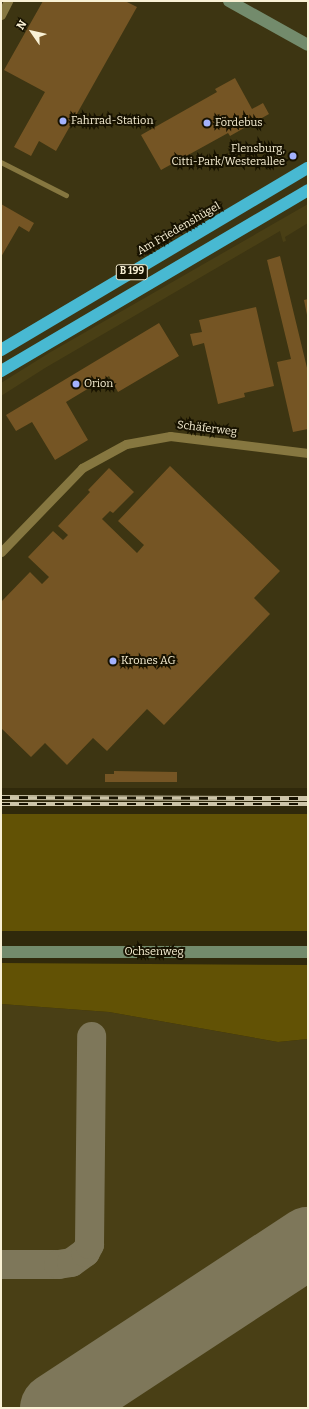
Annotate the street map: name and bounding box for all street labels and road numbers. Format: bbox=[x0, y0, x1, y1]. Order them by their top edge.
street label: Am Friedenshügel bbox=[135, 200, 223, 258]
road number: B 199 bbox=[115, 264, 149, 280]
street label: Schäferweg bbox=[176, 419, 238, 439]
street label: Ochsenweg bbox=[124, 945, 184, 959]

